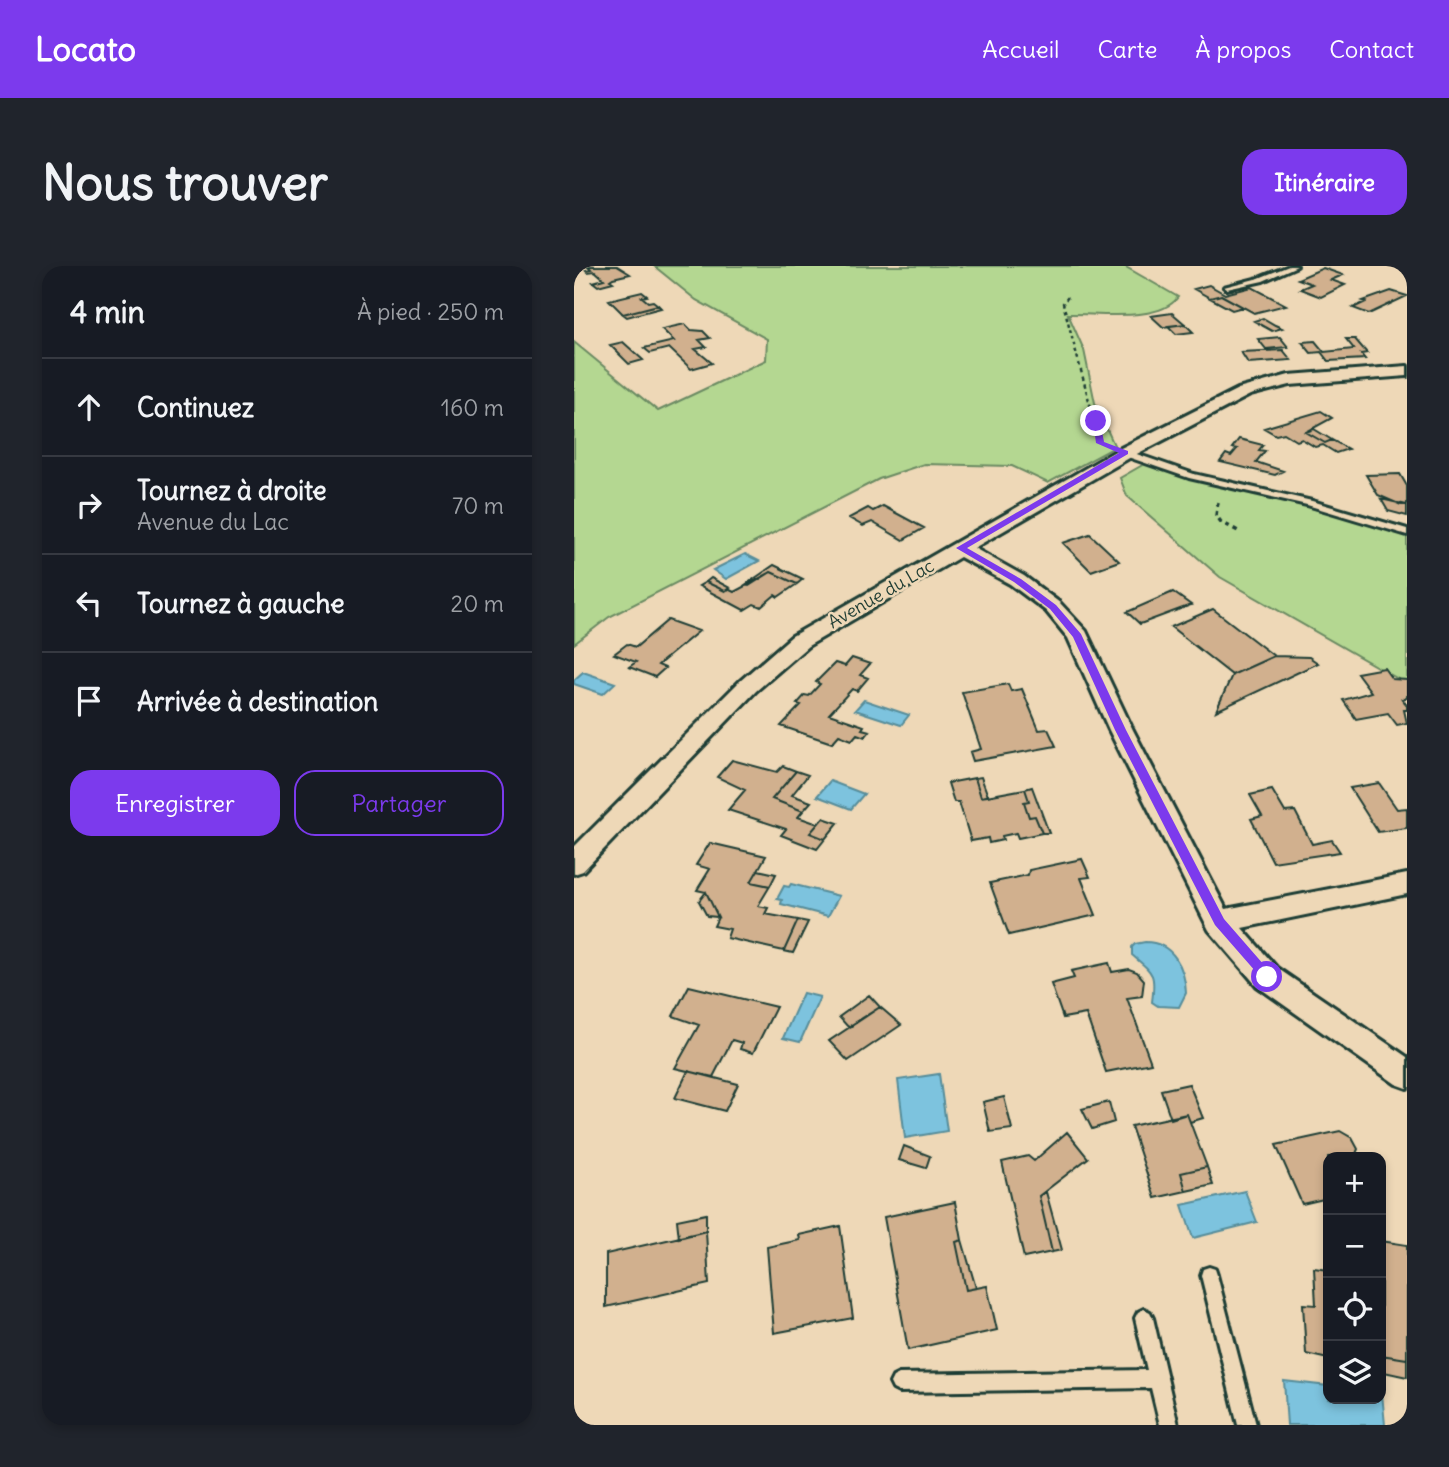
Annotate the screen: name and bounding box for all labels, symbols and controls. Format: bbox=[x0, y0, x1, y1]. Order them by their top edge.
text: Locato bbox=[35, 28, 136, 70]
text: Accueil bbox=[982, 34, 1059, 64]
text: Carte bbox=[1097, 34, 1157, 64]
text: À propos bbox=[1195, 34, 1291, 64]
text: Contact bbox=[1329, 34, 1414, 64]
button: Itinéraire bbox=[1242, 149, 1407, 215]
text: Nous trouver bbox=[42, 152, 328, 213]
text: 4 min bbox=[70, 293, 145, 331]
text: À pied · 250 m bbox=[357, 297, 504, 326]
icon: ahead bbox=[70, 388, 108, 426]
text: Continuez bbox=[137, 391, 254, 424]
text: 160 m bbox=[441, 393, 504, 422]
route end bbox=[1080, 405, 1111, 436]
text: Tournez à droite bbox=[137, 474, 327, 507]
icon: right bbox=[70, 486, 108, 524]
text: 70 m bbox=[452, 491, 504, 520]
text: Avenue du Lac bbox=[137, 507, 289, 536]
street label: Avenue du Lac bbox=[823, 554, 938, 633]
icon: left bbox=[70, 584, 108, 622]
text: Tournez à gauche bbox=[137, 587, 345, 620]
text: 20 m bbox=[451, 589, 504, 618]
icon: arrive bbox=[70, 682, 108, 720]
text: Arrivée à destination bbox=[137, 685, 378, 718]
button: Enregistrer bbox=[70, 770, 280, 836]
button: Partager bbox=[294, 770, 504, 836]
route start bbox=[1251, 961, 1282, 992]
map controls bbox=[1323, 1152, 1386, 1404]
button: + bbox=[1323, 1152, 1386, 1215]
button: − bbox=[1323, 1215, 1386, 1278]
button: locate bbox=[1323, 1278, 1386, 1341]
button: layers bbox=[1323, 1341, 1386, 1404]

